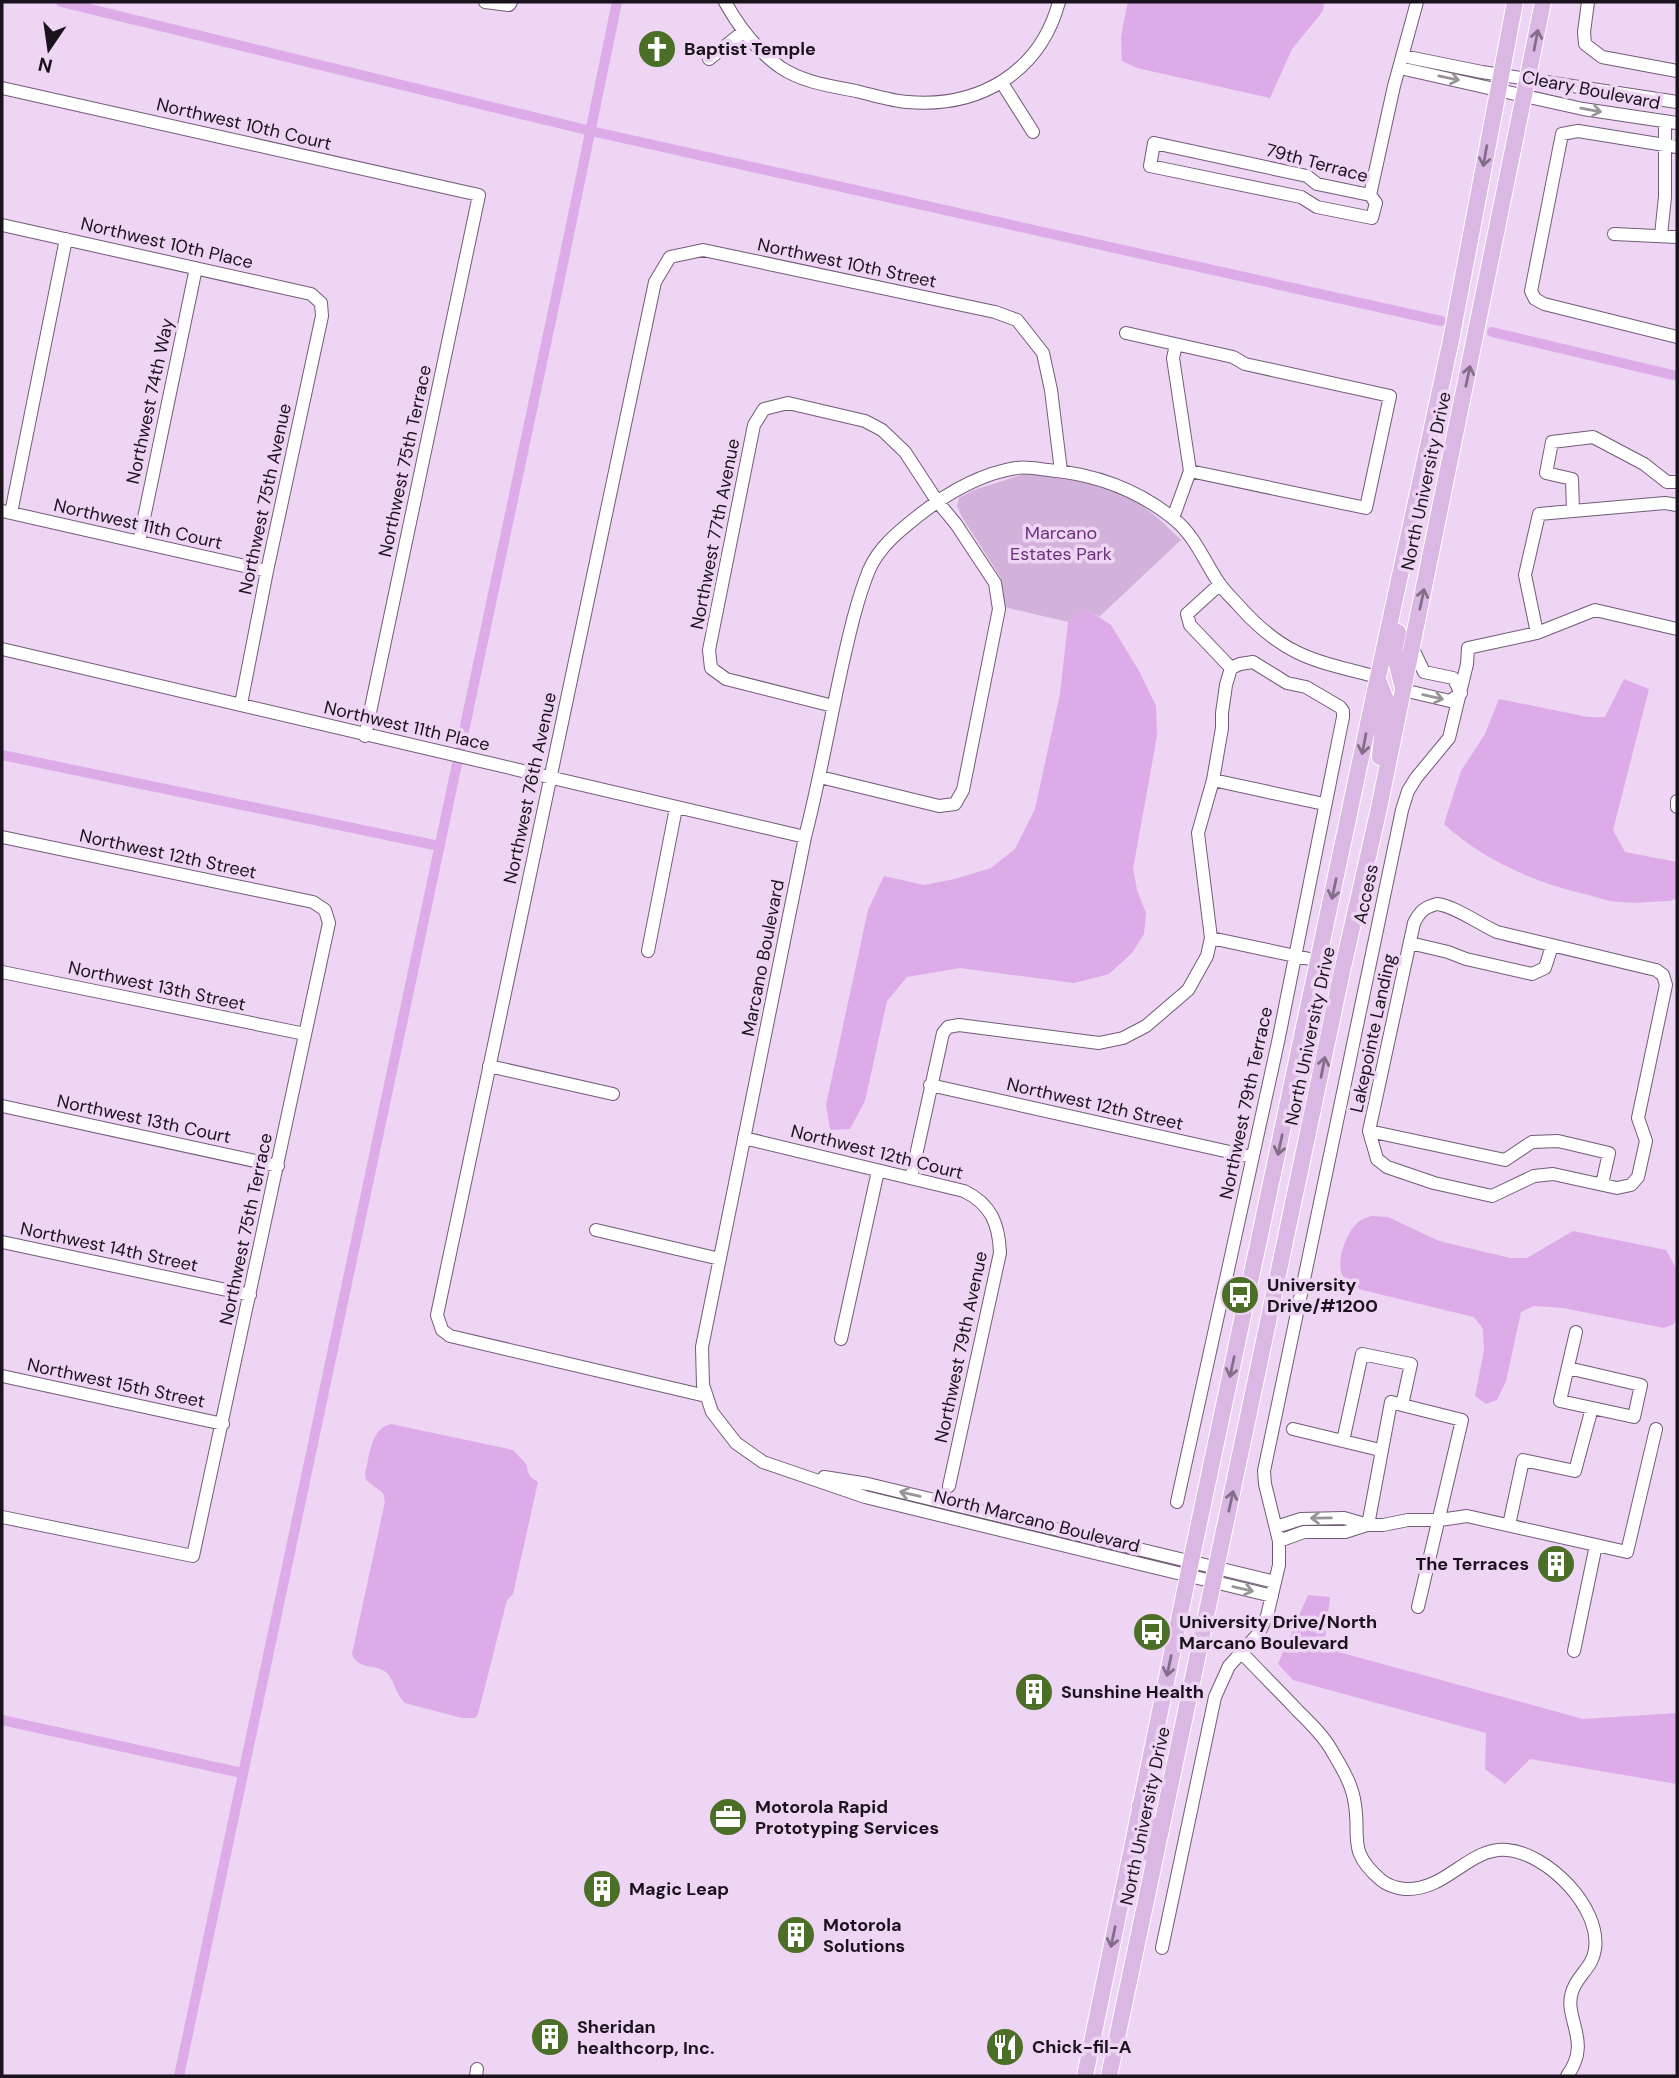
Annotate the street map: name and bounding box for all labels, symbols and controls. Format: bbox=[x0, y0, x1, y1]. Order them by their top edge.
north arrow bbox=[14, 14, 84, 84]
church icon: Baptist Temple bbox=[636, 28, 678, 70]
one-way arrow bbox=[1529, 29, 1543, 52]
place label: Baptist Temple bbox=[684, 37, 816, 61]
text: N bbox=[36, 51, 55, 79]
street label: Cleary Boulevard bbox=[1520, 65, 1662, 115]
one-way arrow bbox=[1437, 72, 1460, 86]
street label: Northwest 10th Court bbox=[154, 92, 334, 156]
one-way arrow bbox=[1579, 104, 1602, 117]
street label: 79th Terrace bbox=[1263, 138, 1371, 188]
one-way arrow bbox=[1478, 144, 1492, 167]
street label: Northwest 10th Place bbox=[78, 211, 256, 275]
street label: Northwest 10th Street bbox=[755, 232, 939, 294]
street label: Northwest 74th Way bbox=[121, 316, 179, 486]
street label: Northwest 75th Terrace bbox=[373, 363, 437, 559]
one-way arrow bbox=[1461, 365, 1475, 388]
street label: North University Drive bbox=[1395, 389, 1457, 573]
street label: Northwest 75th Avenue bbox=[233, 401, 297, 597]
street label: Northwest 77th Avenue bbox=[685, 437, 745, 631]
street label: Northwest 11th Court bbox=[51, 493, 225, 555]
park label: Marcano Estates Park bbox=[1010, 521, 1112, 566]
one-way arrow bbox=[1415, 588, 1429, 611]
street label: Northwest 76th Avenue bbox=[498, 690, 562, 886]
one-way arrow bbox=[1421, 691, 1444, 704]
street label: Northwest 11th Place bbox=[322, 695, 492, 757]
one-way arrow bbox=[1357, 732, 1370, 755]
street label: Northwest 12th Street bbox=[77, 824, 259, 884]
street label: Access bbox=[1348, 862, 1384, 926]
one-way arrow bbox=[1327, 877, 1341, 900]
street label: Marcano Boulevard bbox=[736, 878, 790, 1038]
street label: North University Drive bbox=[1279, 944, 1341, 1128]
street label: Lakepointe Landing bbox=[1344, 951, 1402, 1115]
street label: Northwest 13th Street bbox=[66, 955, 248, 1017]
street label: Northwest 79th Terrace bbox=[1214, 1005, 1278, 1201]
one-way arrow bbox=[1316, 1056, 1330, 1079]
street label: Northwest 12th Street bbox=[1004, 1072, 1186, 1136]
street label: Northwest 13th Court bbox=[55, 1089, 233, 1149]
street label: Northwest 12th Court bbox=[788, 1119, 966, 1185]
street label: Northwest 75th Terrace bbox=[214, 1131, 278, 1327]
one-way arrow bbox=[1272, 1133, 1286, 1156]
street label: Northwest 14th Street bbox=[18, 1216, 200, 1278]
street label: Northwest 79th Avenue bbox=[929, 1249, 993, 1445]
place label: University Drive/#1200 bbox=[1267, 1273, 1378, 1318]
bus stop icon: University Drive/#1200 bbox=[1219, 1274, 1261, 1316]
street label: Northwest 15th Street bbox=[25, 1352, 207, 1414]
one-way arrow bbox=[1225, 1355, 1239, 1378]
street label: North Marcano Boulevard bbox=[932, 1484, 1142, 1558]
one-way arrow bbox=[899, 1486, 922, 1500]
one-way arrow bbox=[1225, 1490, 1239, 1513]
one-way arrow bbox=[1310, 1511, 1333, 1525]
building icon: The Terraces bbox=[1535, 1543, 1577, 1585]
place label: The Terraces bbox=[1415, 1552, 1529, 1576]
one-way arrow bbox=[1231, 1583, 1254, 1596]
place label: University Drive/North Marcano Boulevard bbox=[1179, 1610, 1377, 1655]
bus stop icon: University Drive/North Marcano Boulevard bbox=[1131, 1611, 1173, 1653]
one-way arrow bbox=[1161, 1654, 1175, 1677]
building icon: Sunshine Health bbox=[1013, 1671, 1055, 1713]
place label: Sunshine Health bbox=[1061, 1680, 1204, 1704]
street label: North University Drive bbox=[1114, 1724, 1176, 1908]
place label: Motorola Rapid Prototyping Services bbox=[755, 1795, 939, 1840]
office icon: Motorola Rapid Prototyping Services bbox=[707, 1796, 749, 1838]
building icon: Magic Leap bbox=[581, 1868, 623, 1910]
place label: Magic Leap bbox=[629, 1877, 729, 1901]
place label: Motorola Solutions bbox=[823, 1913, 905, 1958]
building icon: Motorola Solutions bbox=[775, 1914, 817, 1956]
one-way arrow bbox=[1106, 1925, 1120, 1948]
place label: Sheridan healthcorp, Inc. bbox=[577, 2015, 714, 2060]
building icon: Sheridan healthcorp, Inc. bbox=[529, 2016, 571, 2058]
restaurant icon: Chick-fil-A bbox=[984, 2026, 1026, 2068]
place label: Chick-fil-A bbox=[1032, 2035, 1132, 2059]

